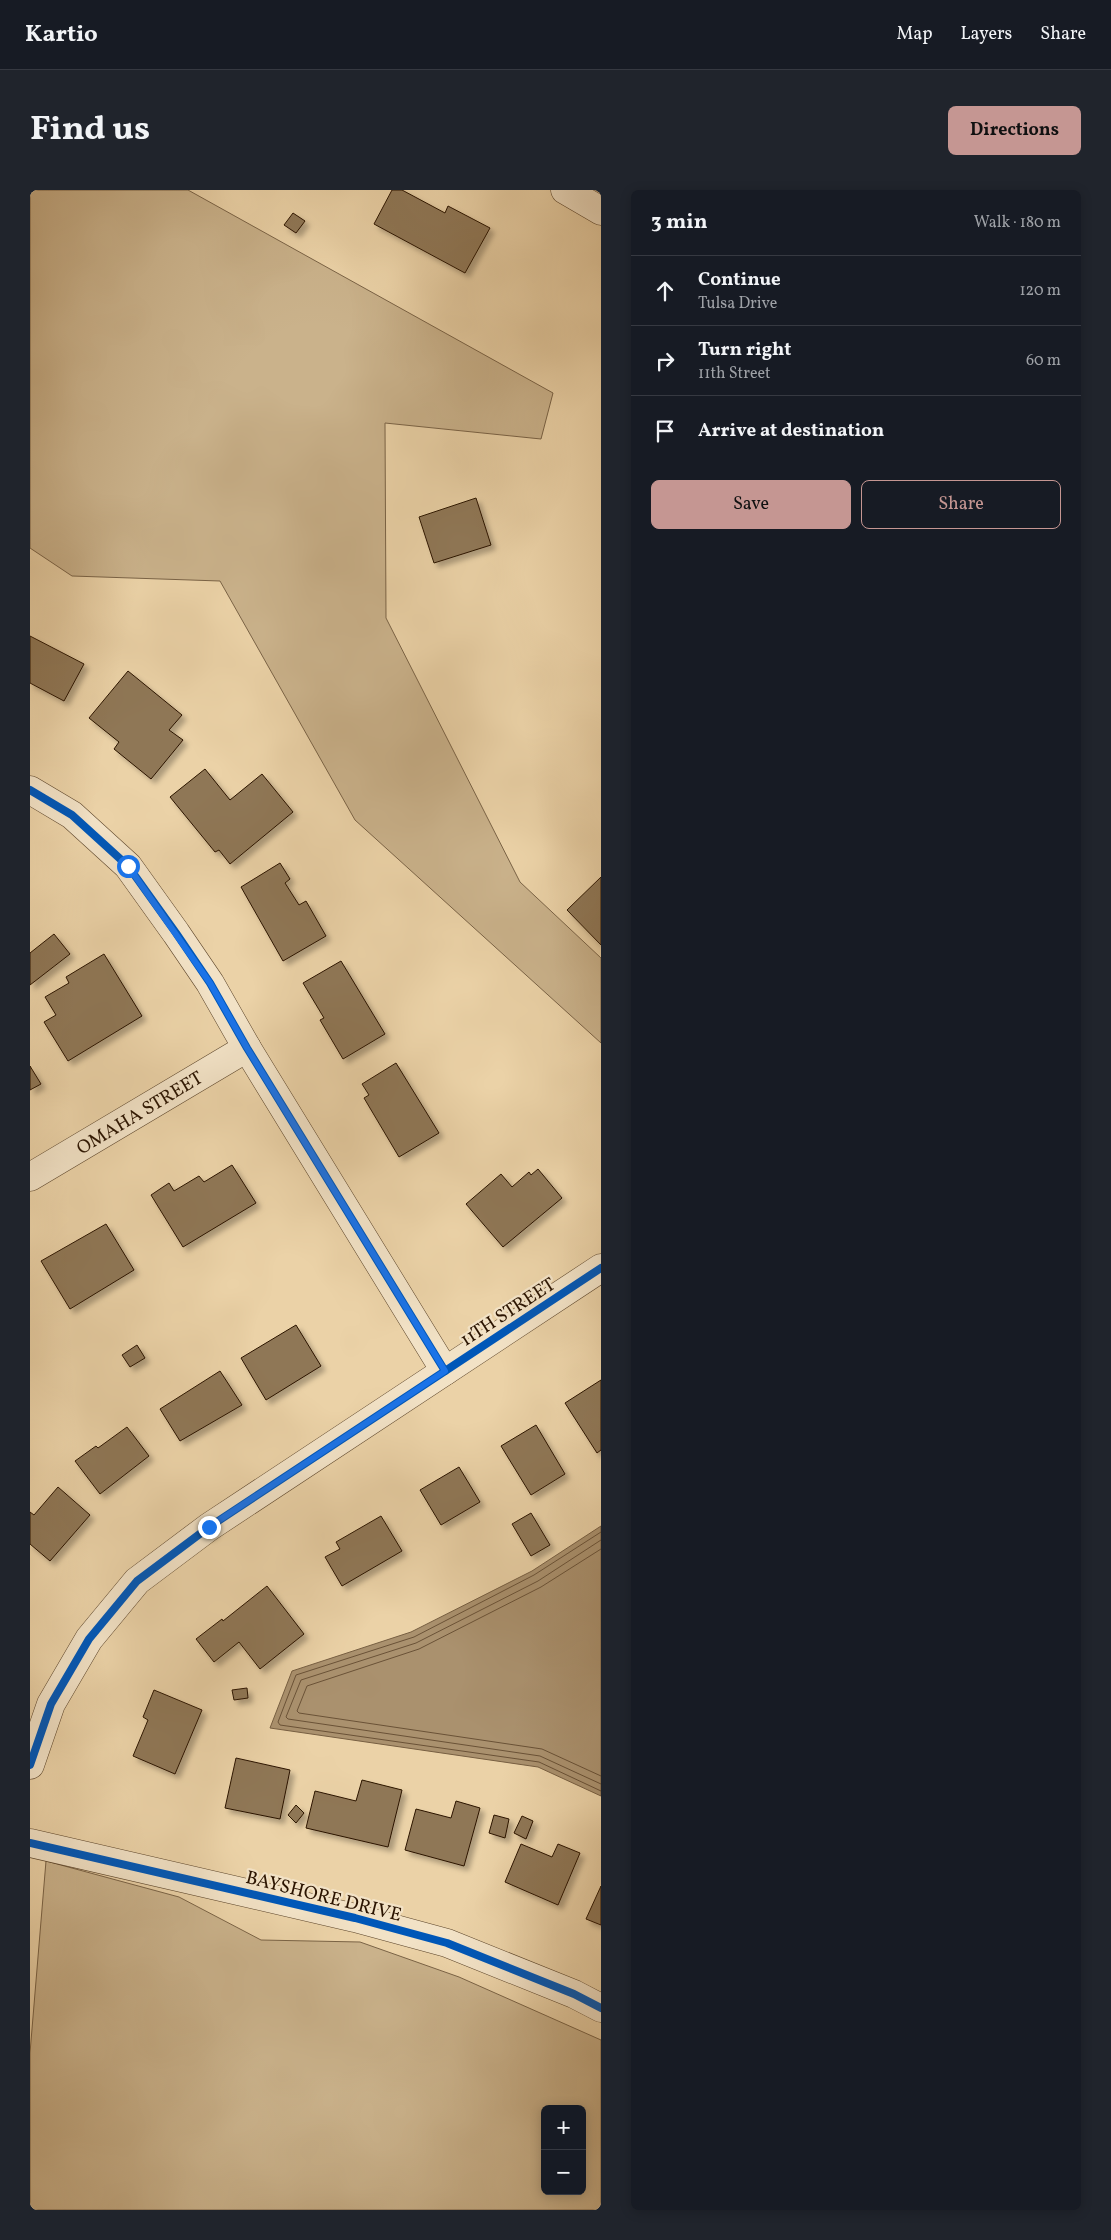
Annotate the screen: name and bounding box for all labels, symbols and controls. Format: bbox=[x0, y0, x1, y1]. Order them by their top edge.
text: Kartio bbox=[25, 18, 98, 52]
text: Map bbox=[896, 22, 932, 47]
text: Layers bbox=[960, 22, 1012, 47]
text: Share bbox=[1040, 22, 1086, 47]
text: Find us bbox=[30, 106, 150, 154]
button: Directions bbox=[948, 106, 1081, 155]
text: 3 min bbox=[651, 208, 707, 237]
text: Walk · 180 m bbox=[974, 212, 1061, 234]
text: Continue bbox=[698, 267, 781, 293]
icon: ahead bbox=[651, 277, 679, 305]
text: 120 m bbox=[1019, 280, 1061, 302]
text: Tulsa Drive bbox=[698, 293, 777, 315]
text: Turn right bbox=[698, 337, 791, 363]
icon: right bbox=[651, 347, 679, 375]
text: 60 m bbox=[1026, 350, 1061, 372]
text: 11th Street bbox=[698, 363, 771, 385]
icon: arrive bbox=[651, 417, 679, 445]
text: Arrive at destination bbox=[698, 418, 884, 444]
button: Save bbox=[651, 480, 851, 529]
button: Share bbox=[861, 480, 1061, 529]
route start bbox=[117, 855, 140, 878]
street label: OMAHA STREET bbox=[72, 1066, 208, 1162]
street label: 11TH STREET bbox=[455, 1272, 561, 1353]
route end bbox=[198, 1516, 221, 1539]
street label: BAYSHORE DRIVE bbox=[243, 1865, 404, 1929]
map controls bbox=[541, 2105, 586, 2195]
button: + bbox=[541, 2105, 586, 2150]
button: − bbox=[541, 2150, 586, 2195]

